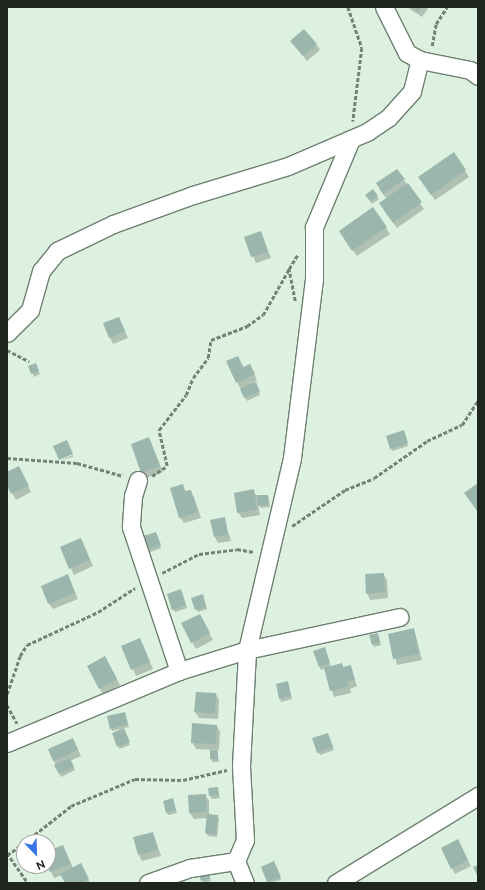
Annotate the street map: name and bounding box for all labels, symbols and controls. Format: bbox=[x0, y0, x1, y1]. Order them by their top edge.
north arrow bbox=[16, 834, 56, 874]
text: N bbox=[34, 857, 47, 872]

